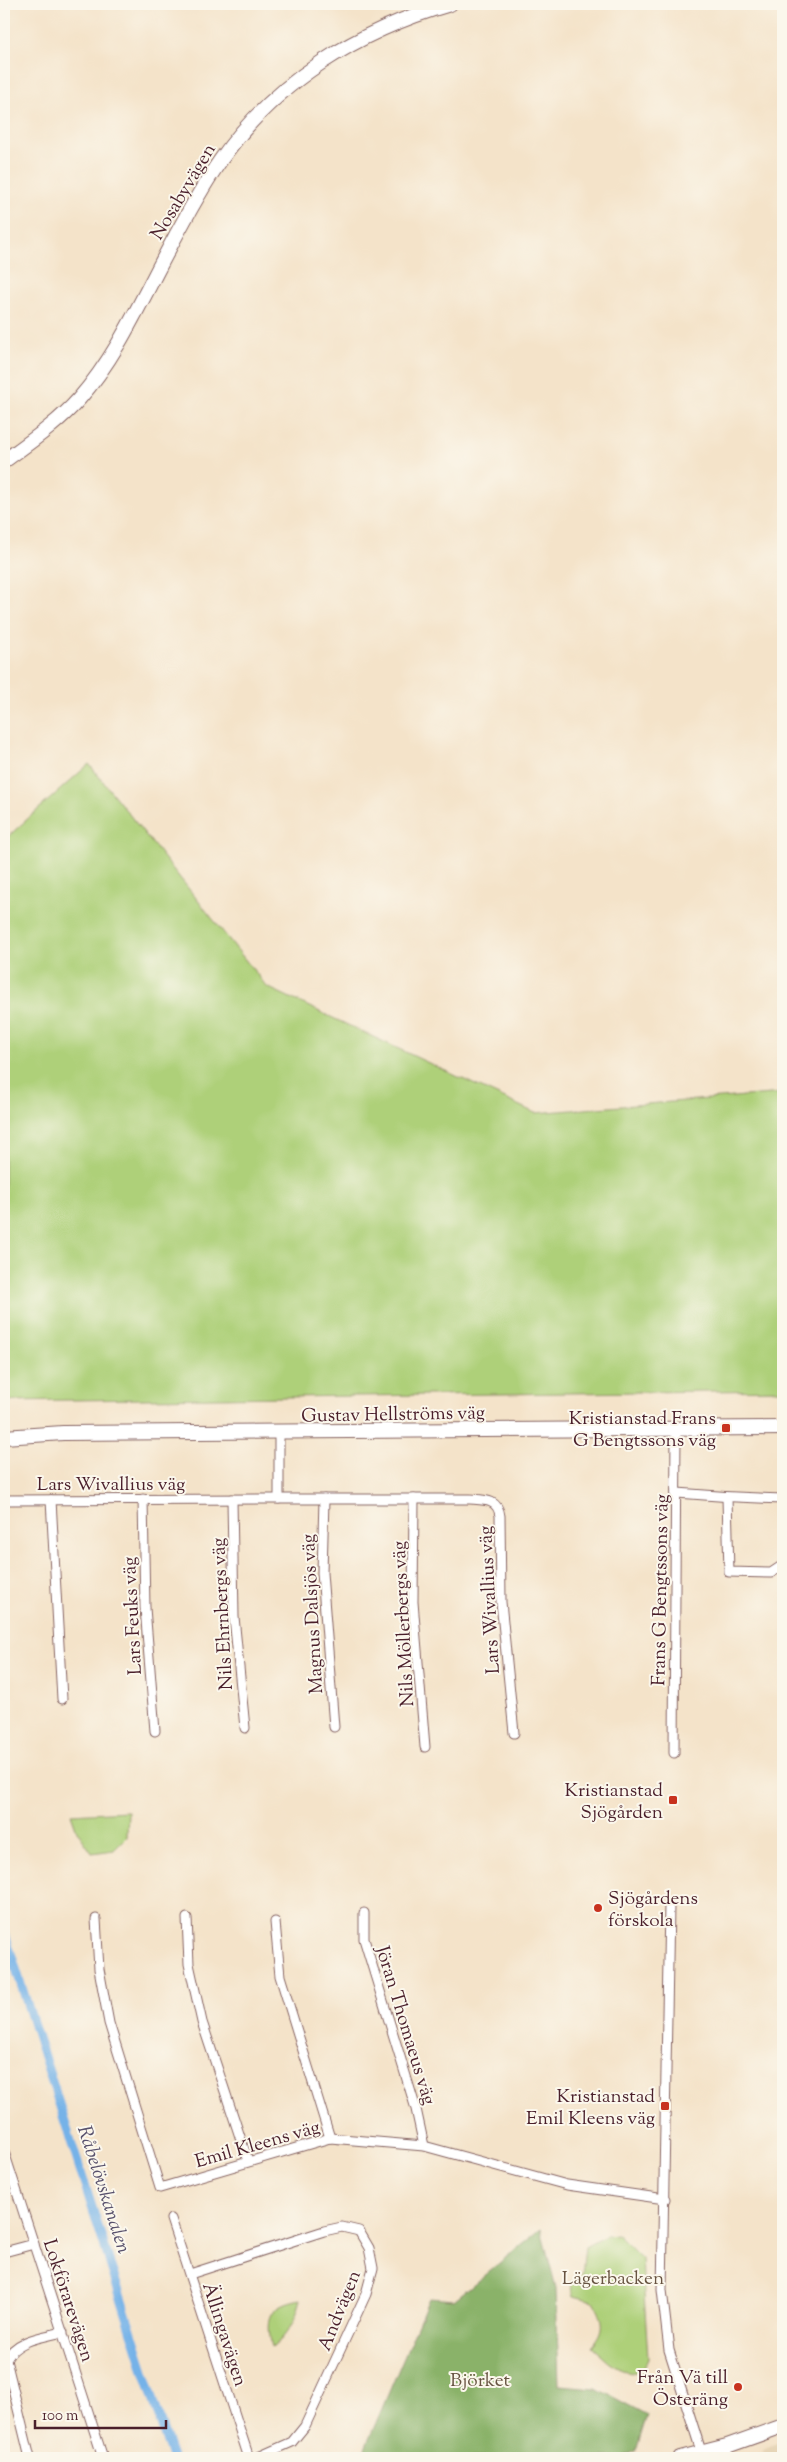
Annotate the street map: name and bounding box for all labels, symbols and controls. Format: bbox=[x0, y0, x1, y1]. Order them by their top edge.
street label: Nosabyvägen bbox=[145, 139, 224, 246]
street label: Gustav Hellströms väg bbox=[301, 1400, 485, 1431]
place label: Kristianstad Frans G Bengtssons väg bbox=[569, 1406, 716, 1455]
marker: Kristianstad Frans G Bengtssons väg bbox=[720, 1422, 732, 1434]
street label: Lars Wivallius väg bbox=[37, 1472, 185, 1499]
street label: Frans G Bengtssons väg bbox=[646, 1494, 677, 1686]
street label: Lars Wivallius väg bbox=[473, 1525, 508, 1675]
street label: Magnus Dalsjös väg bbox=[296, 1533, 331, 1695]
street label: Nils Ehrnbergs väg bbox=[206, 1537, 241, 1691]
street label: Nils Möllerbergs väg bbox=[387, 1540, 422, 1707]
street label: Lars Feuks väg bbox=[117, 1556, 150, 1676]
place label: Kristianstad Sjögården bbox=[565, 1778, 663, 1827]
marker: Kristianstad Sjögården bbox=[667, 1794, 679, 1806]
place label: Sjögårdens förskola bbox=[608, 1886, 698, 1935]
marker: Sjögårdens förskola bbox=[592, 1902, 604, 1914]
street label: Jöran Thomaeus väg bbox=[367, 1942, 442, 2109]
place label: Kristianstad Emil Kleens väg bbox=[526, 2084, 655, 2133]
marker: Kristianstad Emil Kleens väg bbox=[659, 2100, 671, 2112]
street label: Emil Kleens väg bbox=[192, 2115, 323, 2176]
water label: Råbelövskanalen bbox=[68, 2122, 137, 2258]
street label: Lokförarevägen bbox=[35, 2236, 100, 2366]
park label: Lägerbacken bbox=[562, 2266, 664, 2293]
street label: Andvägen bbox=[312, 2267, 369, 2355]
street label: Ällingavägen bbox=[194, 2279, 253, 2390]
place label: Från Vä till Österäng bbox=[637, 2365, 728, 2414]
park label: Björket bbox=[450, 2368, 510, 2395]
marker: Från Vä till Österäng bbox=[732, 2381, 744, 2393]
scale bar bbox=[35, 2397, 166, 2429]
text: 100 m bbox=[42, 2406, 79, 2427]

